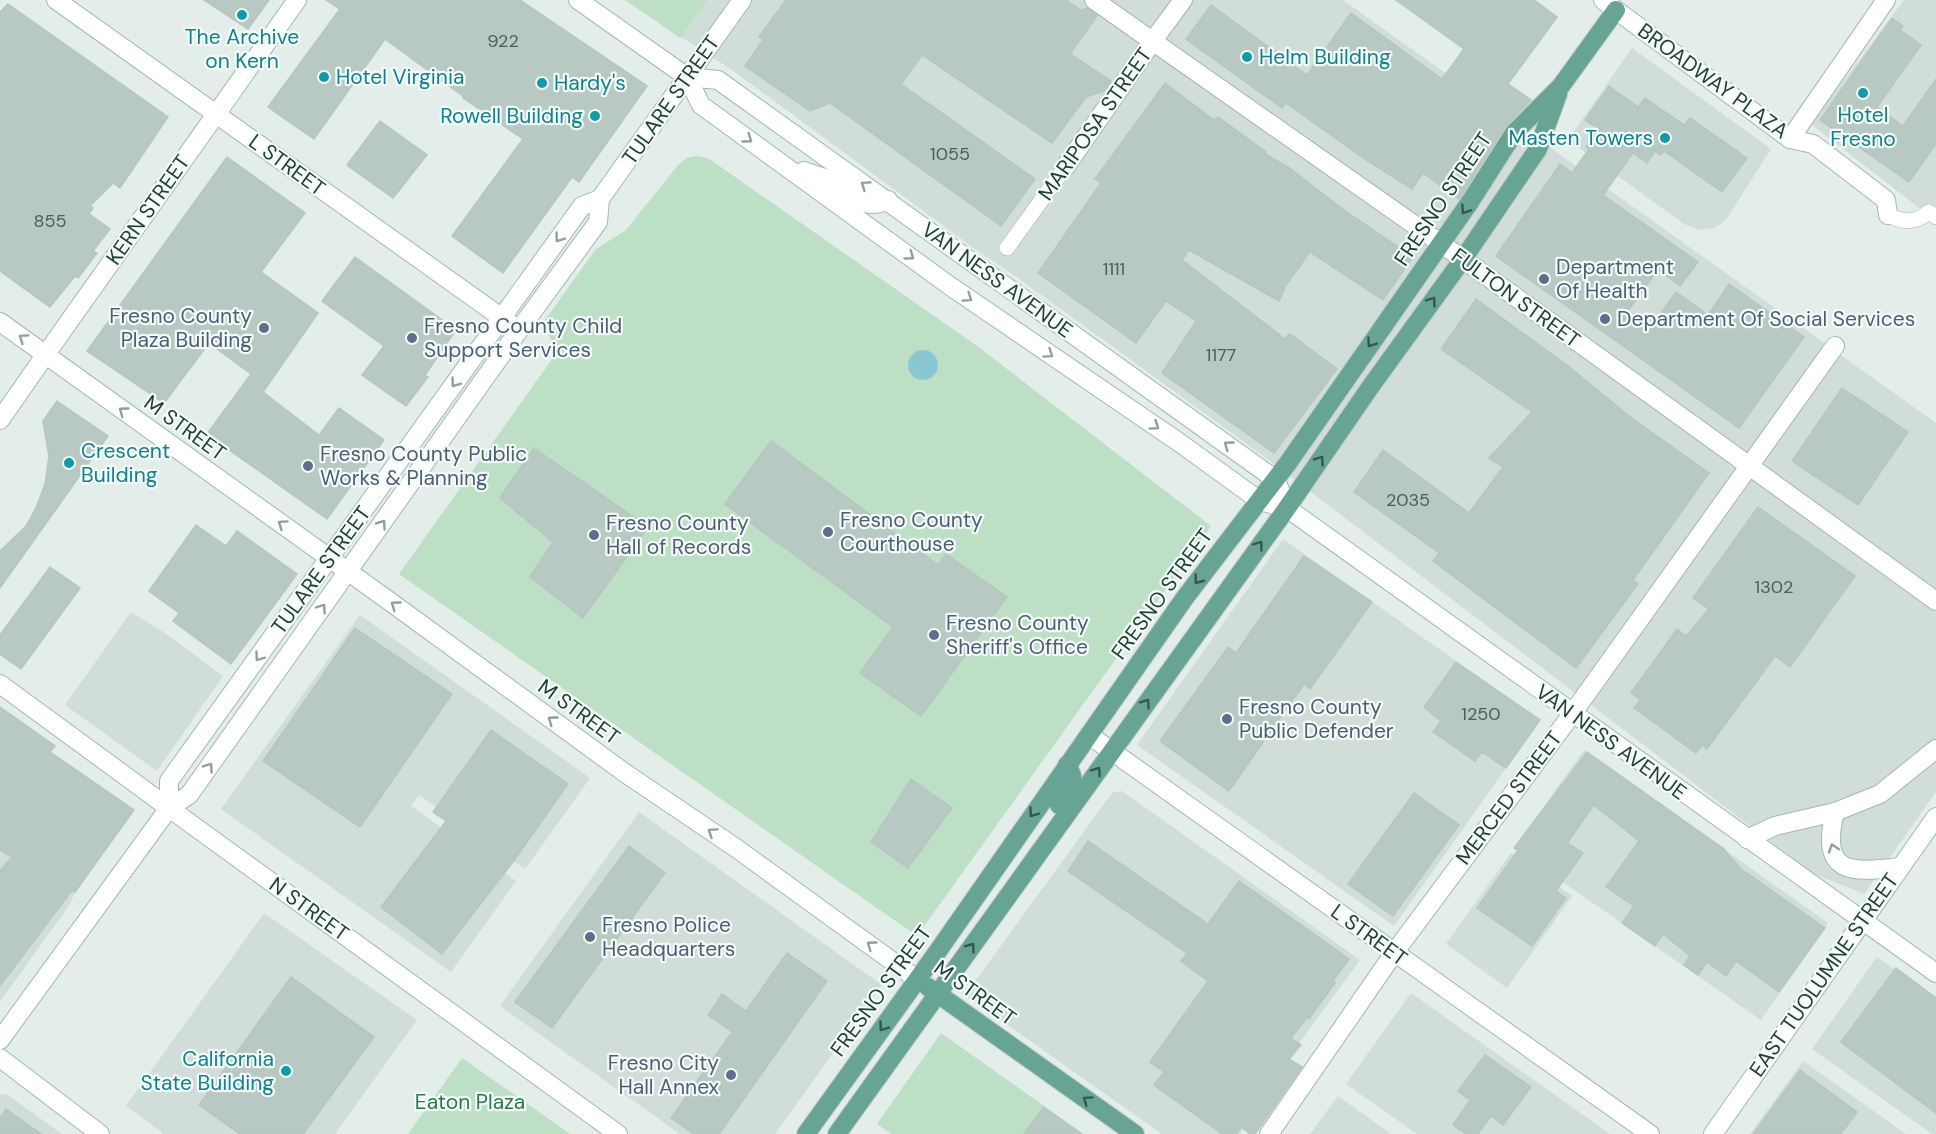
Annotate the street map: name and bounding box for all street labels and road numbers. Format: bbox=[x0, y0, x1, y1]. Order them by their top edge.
street label: BROADWAY PLAZA bbox=[1632, 17, 1794, 145]
street label: TULARE STREET bbox=[616, 30, 726, 170]
street label: MARIPOSA STREET bbox=[1032, 42, 1158, 206]
street label: FRESNO STREET bbox=[1388, 126, 1498, 271]
street label: L STREET bbox=[243, 128, 331, 202]
street label: KERN STREET bbox=[100, 149, 196, 271]
street label: VAN NESS AVENUE bbox=[916, 216, 1078, 344]
street label: FULTON STREET bbox=[1446, 242, 1586, 354]
street label: M STREET bbox=[138, 389, 232, 467]
street label: TULARE STREET bbox=[265, 500, 377, 640]
street label: FRESNO STREET bbox=[1105, 523, 1219, 665]
street label: M STREET bbox=[532, 673, 626, 751]
street label: VAN NESS AVENUE bbox=[1530, 678, 1692, 806]
street label: MERCED STREET bbox=[1450, 725, 1569, 871]
street label: EAST TUOLUMNE STREET bbox=[1743, 868, 1905, 1082]
street label: N STREET bbox=[264, 871, 354, 947]
street label: L STREET bbox=[1325, 898, 1413, 972]
street label: FRESNO STREET bbox=[824, 920, 938, 1062]
street label: M STREET bbox=[928, 954, 1022, 1032]

